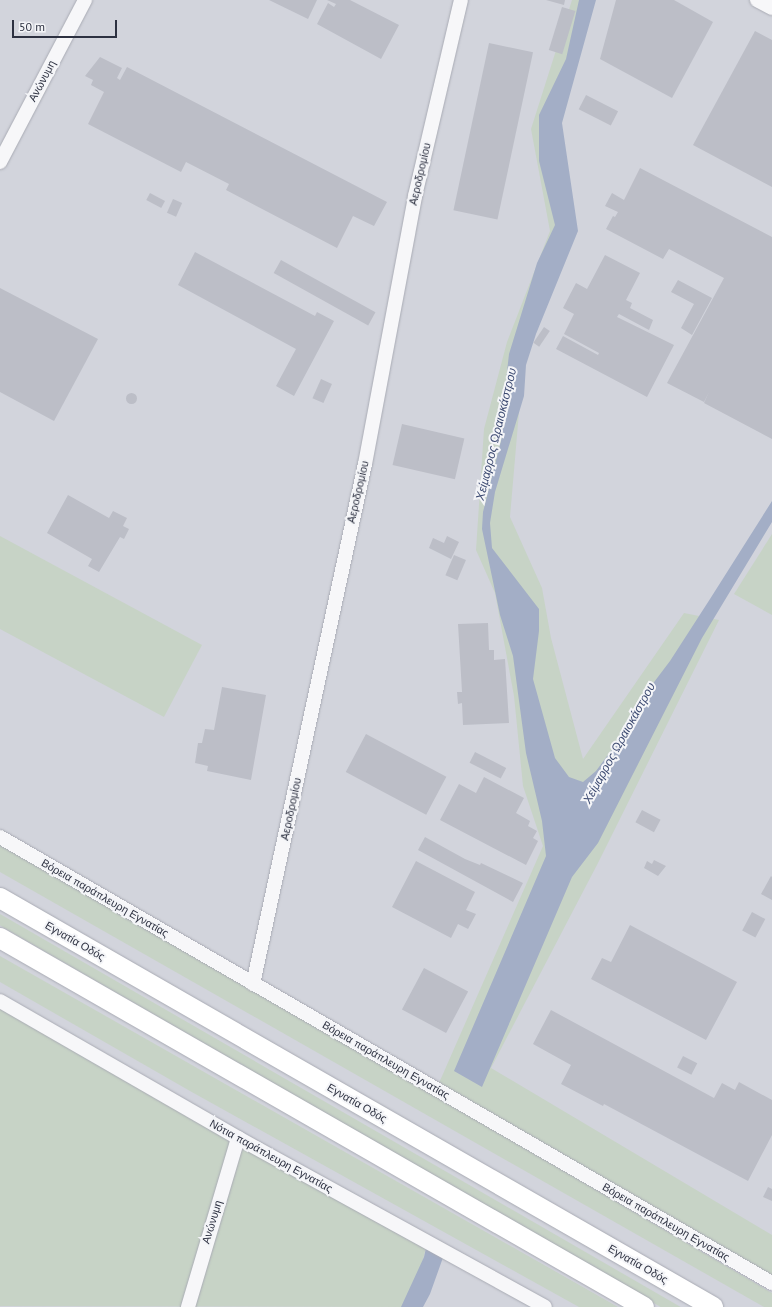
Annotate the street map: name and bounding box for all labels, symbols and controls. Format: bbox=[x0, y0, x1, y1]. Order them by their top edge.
scale bar bbox=[14, 12, 119, 38]
text: 50 m bbox=[19, 19, 45, 34]
street label: Ανώνυμη bbox=[26, 58, 58, 104]
street label: Αεροδρομίου bbox=[406, 141, 434, 207]
water label: Χείμαρρος Ωραιοκάστρου bbox=[473, 366, 519, 502]
street label: Αεροδρομίου bbox=[344, 459, 372, 525]
water label: Χείμαρρος Ωραιοκάστρου bbox=[580, 680, 658, 806]
street label: Αεροδρομίου bbox=[278, 776, 304, 842]
street label: Βόρεια παράπλευρη Εγνατίας bbox=[39, 856, 171, 940]
street label: Εγνατία Οδός bbox=[43, 919, 107, 963]
street label: Βόρεια παράπλευρη Εγνατίας bbox=[320, 1018, 452, 1102]
street label: Εγνατία Οδός bbox=[325, 1081, 389, 1125]
street label: Νότια παράπλευρη Εγνατίας bbox=[207, 1117, 335, 1195]
street label: Βόρεια παράπλευρη Εγνατίας bbox=[600, 1180, 732, 1264]
street label: Ανώνυμη bbox=[199, 1199, 225, 1245]
street label: Εγνατία Οδός bbox=[606, 1242, 670, 1286]

